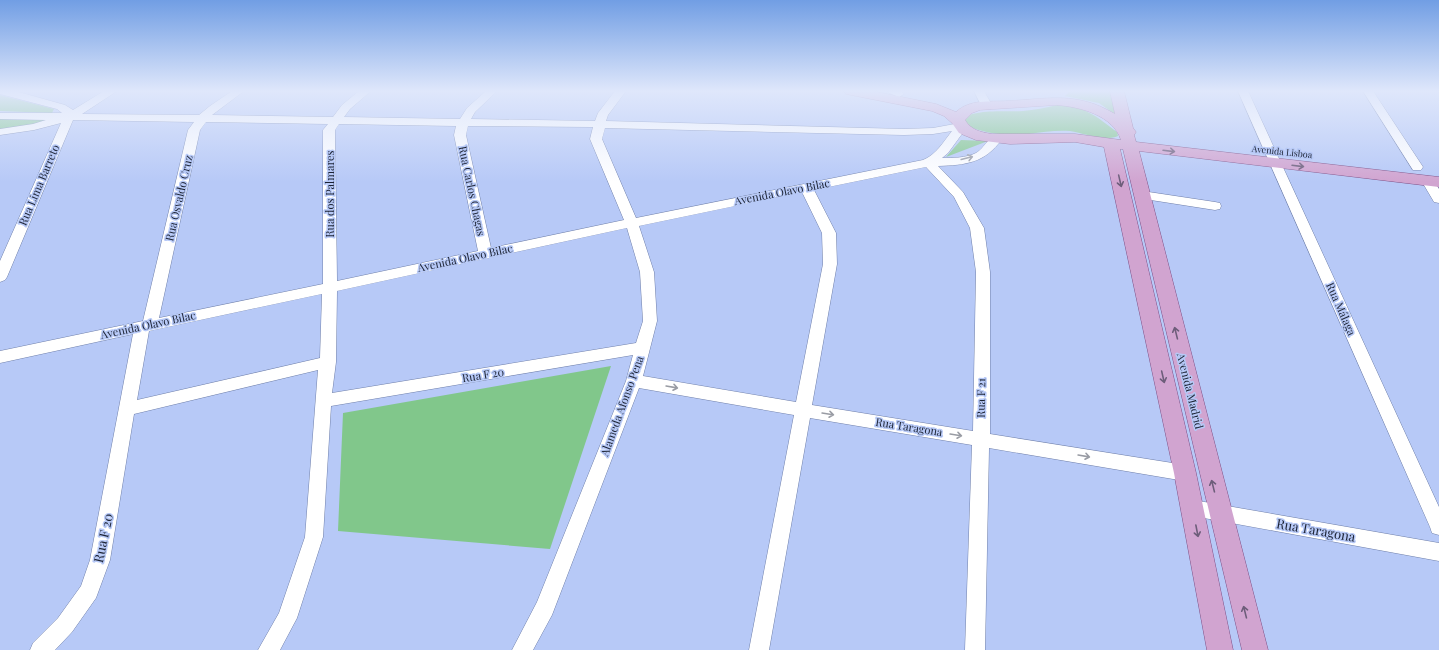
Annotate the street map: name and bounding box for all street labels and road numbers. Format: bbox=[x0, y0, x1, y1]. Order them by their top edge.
street label: Rua Lima Barreto bbox=[15, 142, 62, 228]
street label: Avenida Lisboa bbox=[1250, 142, 1313, 160]
street label: Rua Carlos Chagas bbox=[456, 145, 489, 237]
street label: Rua dos Palmares bbox=[322, 150, 337, 238]
street label: Rua Osvaldo Cruz bbox=[161, 153, 196, 242]
street label: Avenida Olavo Bilac bbox=[732, 175, 831, 208]
street label: Avenida Olavo Bilac bbox=[415, 240, 514, 275]
street label: Rua Málaga bbox=[1323, 280, 1360, 338]
street label: Avenida Olavo Bilac bbox=[98, 307, 197, 342]
street label: Avenida Madrid bbox=[1174, 350, 1207, 431]
street label: Alameda Afonso Pena bbox=[596, 353, 647, 459]
street label: Rua F 20 bbox=[461, 364, 505, 385]
street label: Rua F 21 bbox=[973, 378, 988, 418]
street label: Rua Taragona bbox=[875, 414, 944, 439]
street label: Rua F 20 bbox=[89, 512, 116, 564]
street label: Rua Taragona bbox=[1275, 514, 1357, 545]

